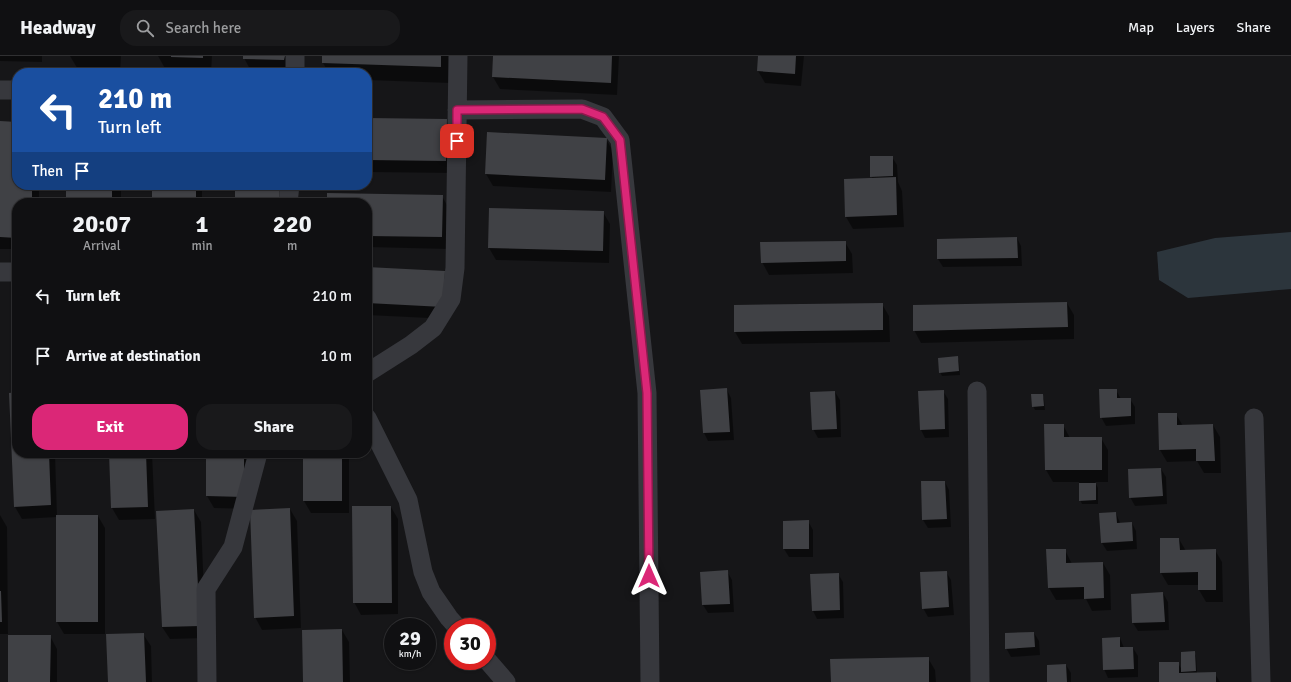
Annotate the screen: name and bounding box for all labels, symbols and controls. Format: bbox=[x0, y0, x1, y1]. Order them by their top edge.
search box bbox=[120, 10, 400, 46]
text: Headway bbox=[20, 16, 96, 40]
icon: search bbox=[134, 17, 156, 39]
text: Search here bbox=[166, 19, 241, 37]
text: Map bbox=[1128, 19, 1154, 36]
text: Layers bbox=[1176, 19, 1215, 36]
text: Share bbox=[1237, 19, 1271, 36]
text: 210 m bbox=[98, 82, 172, 116]
icon: left bbox=[32, 84, 84, 136]
text: Turn left bbox=[98, 116, 161, 138]
pin bbox=[440, 124, 474, 158]
icon: arrive bbox=[446, 130, 468, 152]
icon: arrive bbox=[71, 160, 93, 182]
text: Then bbox=[32, 162, 63, 180]
text: 20:07 bbox=[72, 209, 131, 239]
text: 1 bbox=[196, 209, 208, 239]
text: 220 bbox=[273, 209, 312, 239]
text: Arrival bbox=[83, 238, 120, 254]
text: min bbox=[192, 238, 213, 254]
text: m bbox=[287, 238, 297, 254]
icon: left bbox=[32, 285, 54, 307]
text: Turn left bbox=[66, 287, 120, 305]
text: 210 m bbox=[312, 287, 352, 305]
icon: arrive bbox=[32, 345, 54, 367]
text: Arrive at destination bbox=[66, 347, 201, 365]
text: 10 m bbox=[321, 347, 352, 365]
button: Exit bbox=[32, 404, 188, 450]
button: Share bbox=[196, 404, 352, 450]
position arrow bbox=[628, 555, 670, 597]
speed limit sign: 30 bbox=[444, 618, 496, 670]
text: 29 bbox=[399, 626, 421, 651]
text: km/h bbox=[399, 648, 421, 660]

